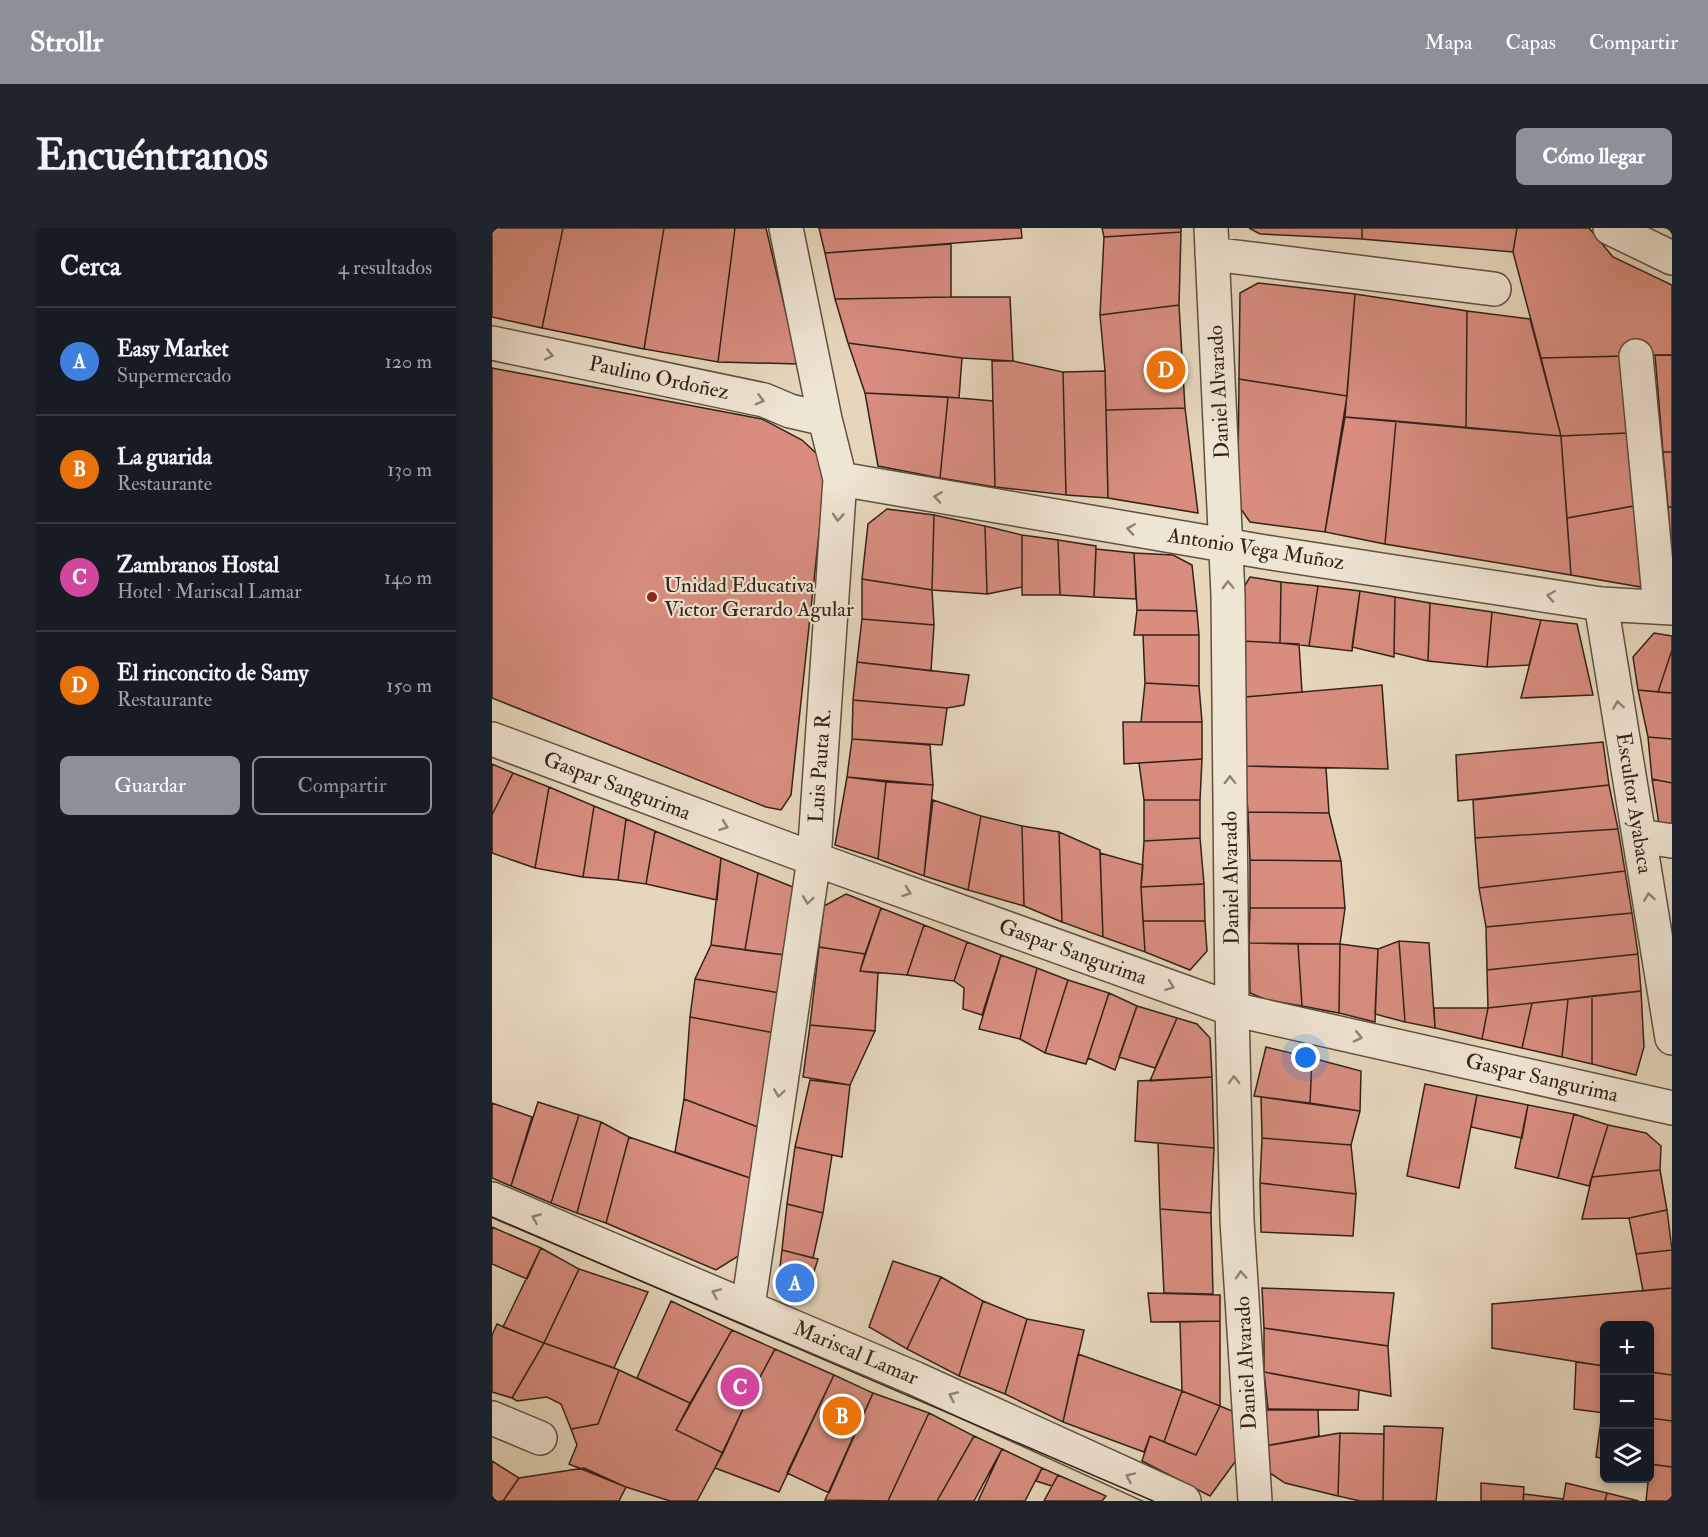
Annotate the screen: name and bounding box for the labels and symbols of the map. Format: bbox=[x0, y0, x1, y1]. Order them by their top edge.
street label: Daniel Alvarado bbox=[1202, 324, 1236, 460]
one-way arrow bbox=[544, 348, 554, 361]
pin: D bbox=[1146, 348, 1186, 392]
street label: Paulino Ordoñez bbox=[586, 350, 732, 406]
one-way arrow bbox=[754, 393, 765, 405]
one-way arrow bbox=[934, 491, 944, 504]
one-way arrow bbox=[832, 513, 845, 522]
street label: Antonio Vega Muñoz bbox=[1165, 522, 1346, 576]
one-way arrow bbox=[1126, 523, 1136, 536]
place label: Unidad Educativa Victor Gerardo Agular bbox=[664, 572, 854, 623]
one-way arrow bbox=[1221, 581, 1234, 590]
marker: Unidad Educativa Victor Gerardo Agular bbox=[645, 590, 659, 604]
one-way arrow bbox=[1547, 590, 1557, 603]
one-way arrow bbox=[1612, 700, 1624, 709]
street label: Luis Pauta R. bbox=[803, 708, 837, 824]
street label: Escultor Ayabaca bbox=[1610, 730, 1659, 876]
street label: Gaspar Sangurima bbox=[539, 745, 695, 827]
one-way arrow bbox=[1224, 776, 1236, 785]
street label: Daniel Alvarado bbox=[1216, 811, 1246, 945]
one-way arrow bbox=[718, 818, 729, 831]
one-way arrow bbox=[901, 885, 912, 898]
one-way arrow bbox=[1643, 892, 1656, 902]
one-way arrow bbox=[802, 895, 814, 905]
street label: Gaspar Sangurima bbox=[995, 913, 1151, 991]
one-way arrow bbox=[1164, 979, 1175, 992]
one-way arrow bbox=[1352, 1030, 1362, 1043]
your location bbox=[1291, 1043, 1320, 1072]
street label: Gaspar Sangurima bbox=[1463, 1047, 1621, 1109]
one-way arrow bbox=[1228, 1076, 1240, 1085]
one-way arrow bbox=[774, 1088, 786, 1098]
one-way arrow bbox=[532, 1213, 543, 1225]
pin: A bbox=[776, 1260, 814, 1306]
one-way arrow bbox=[1234, 1270, 1247, 1279]
one-way arrow bbox=[712, 1288, 723, 1300]
street label: Daniel Alvarado bbox=[1229, 1295, 1263, 1431]
street label: Mariscal Lamar bbox=[790, 1315, 923, 1391]
pin: C bbox=[720, 1364, 760, 1410]
one-way arrow bbox=[948, 1391, 959, 1403]
pin: B bbox=[822, 1394, 862, 1438]
one-way arrow bbox=[1126, 1472, 1137, 1484]

